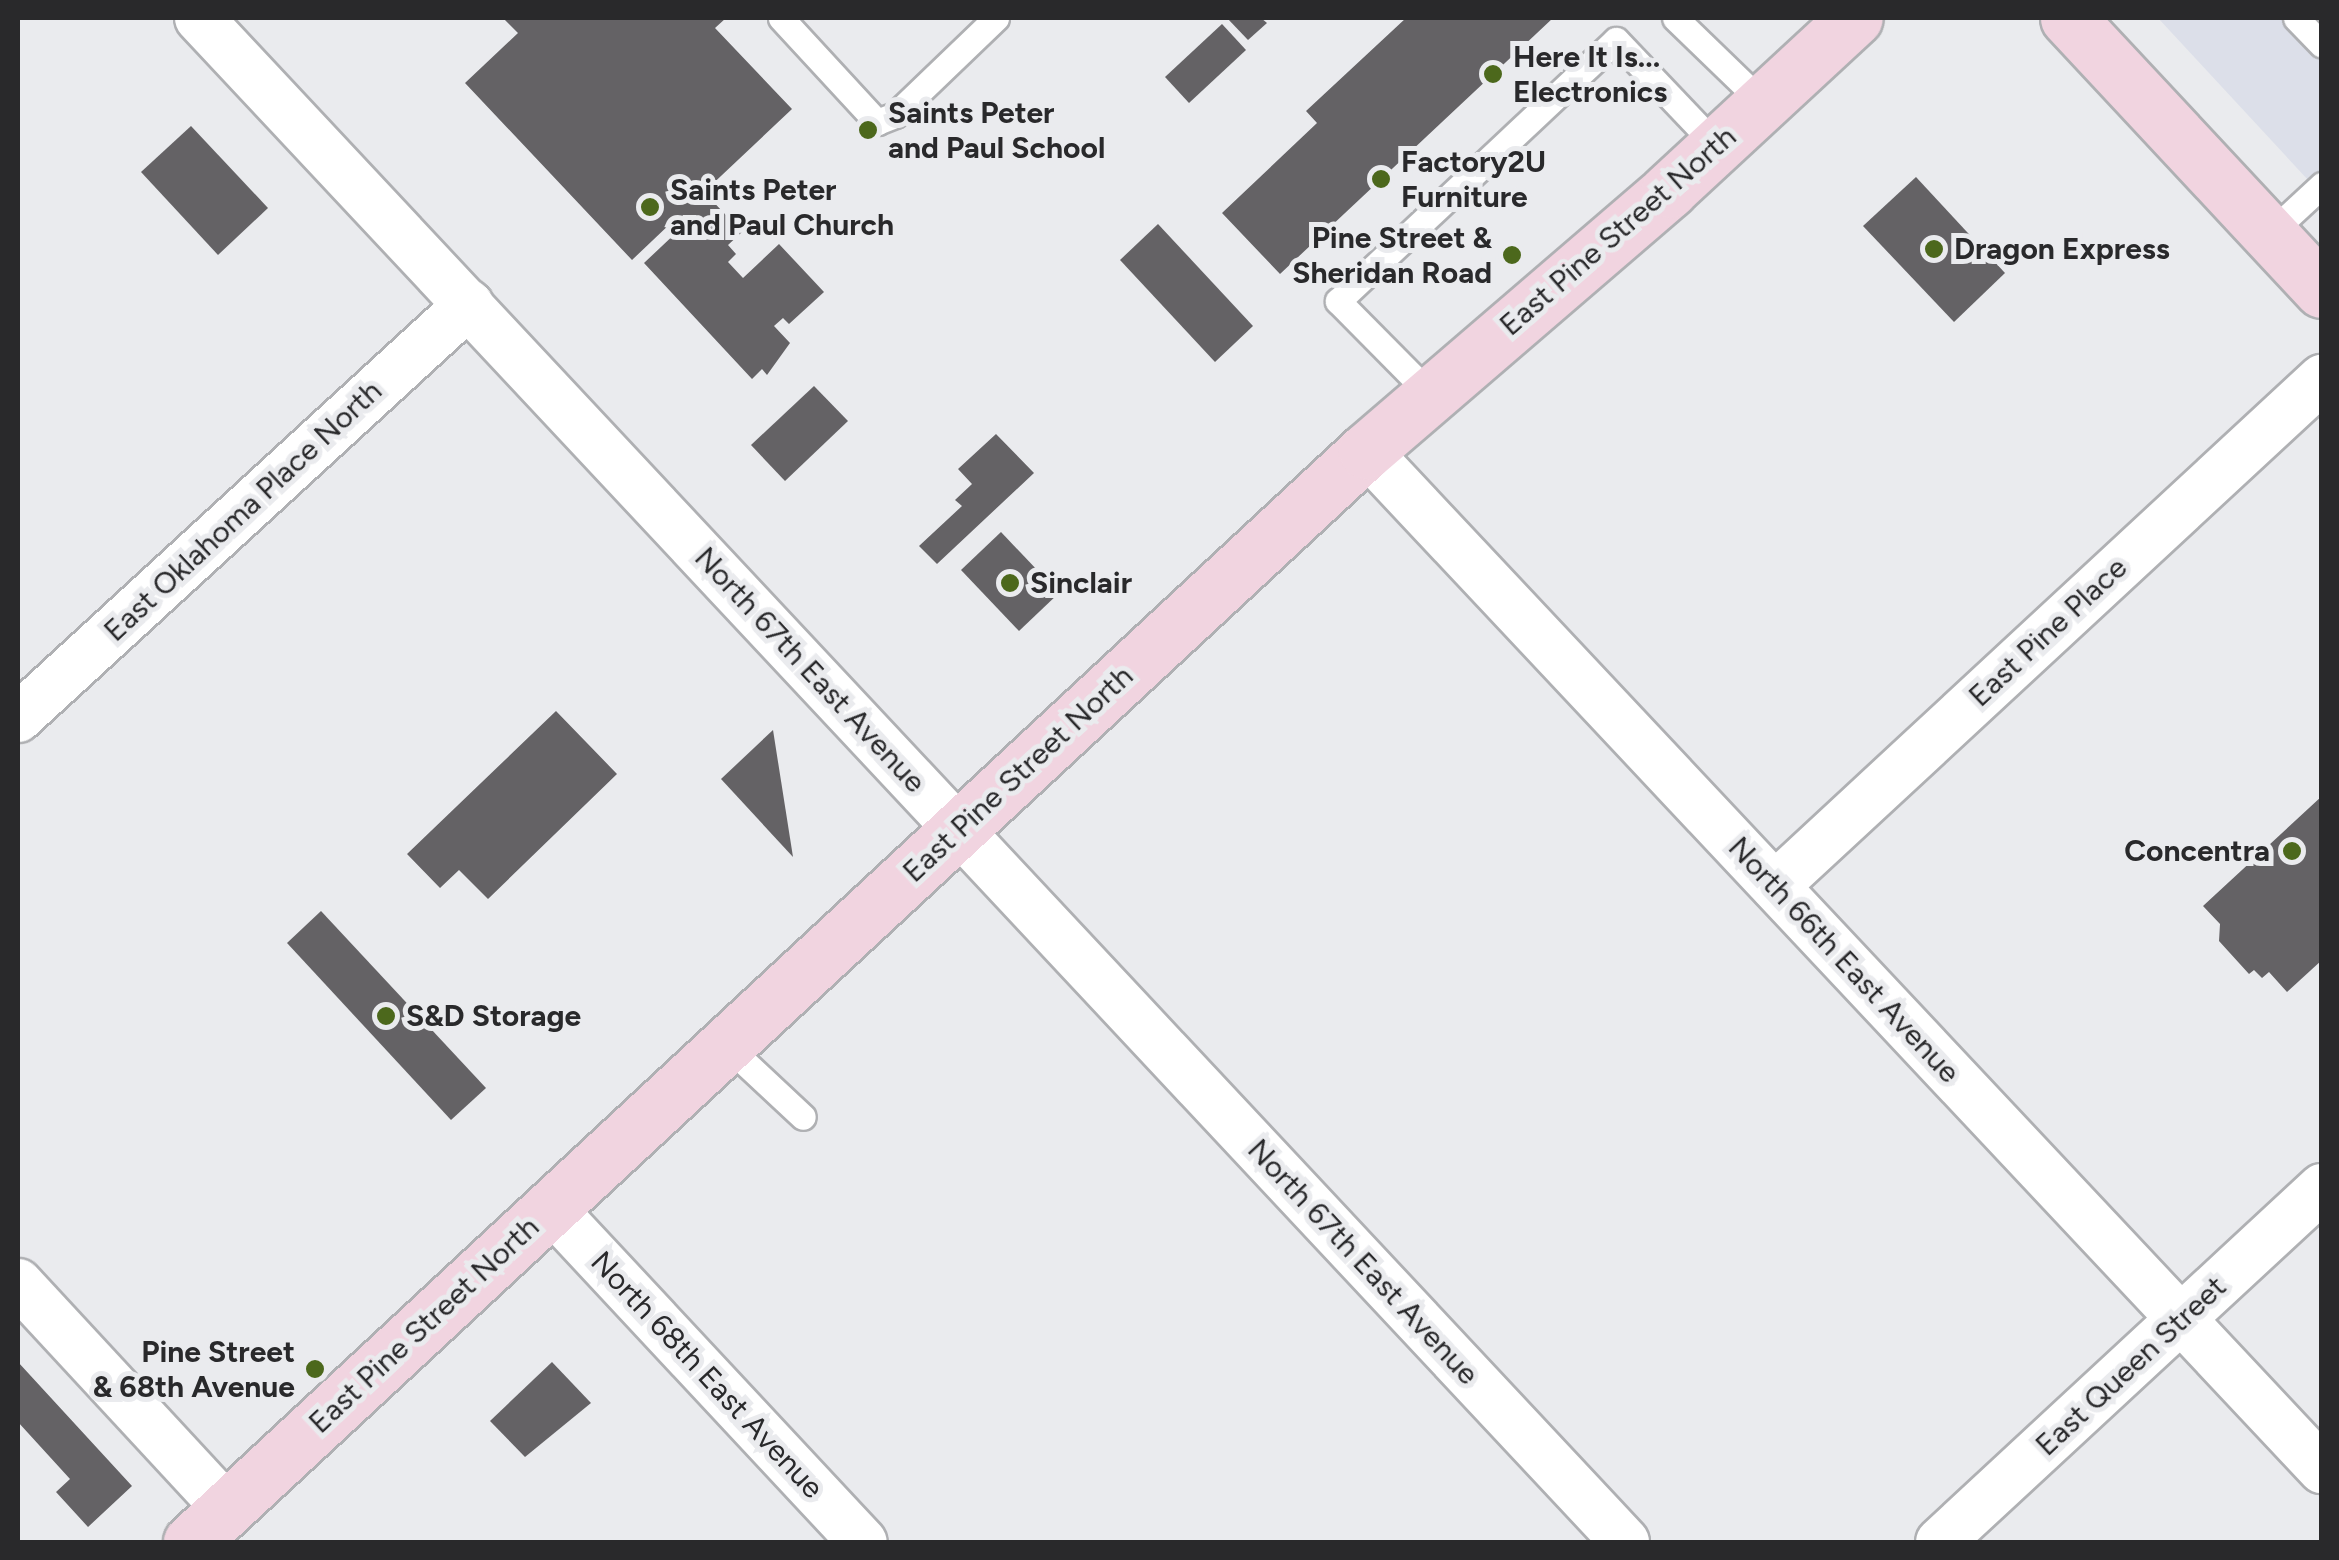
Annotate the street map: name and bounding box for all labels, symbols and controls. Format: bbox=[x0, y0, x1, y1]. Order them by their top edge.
place label: Here It Is... Electronics bbox=[1513, 39, 1667, 110]
marker: Here It Is... Electronics bbox=[1482, 63, 1504, 85]
place label: Saints Peter and Paul School bbox=[888, 95, 1105, 166]
marker: Saints Peter and Paul School bbox=[857, 119, 879, 141]
street label: East Pine Street North bbox=[1493, 119, 1743, 343]
place label: Factory2U Furniture bbox=[1401, 144, 1546, 214]
marker: Factory2U Furniture bbox=[1370, 168, 1392, 190]
place label: Saints Peter and Paul Church bbox=[670, 172, 894, 242]
marker: Saints Peter and Paul Church bbox=[639, 196, 661, 218]
place label: Pine Street & Sheridan Road bbox=[1292, 220, 1492, 290]
place label: Dragon Express bbox=[1954, 231, 2170, 267]
marker: Dragon Express bbox=[1923, 238, 1945, 260]
marker: Pine Street & Sheridan Road bbox=[1501, 244, 1523, 266]
street label: East Oklahoma Place North bbox=[97, 373, 389, 649]
street label: North 67th East Avenue bbox=[687, 540, 933, 800]
street label: East Pine Place bbox=[1962, 550, 2134, 714]
place label: Sinclair bbox=[1030, 565, 1132, 601]
marker: Sinclair bbox=[999, 572, 1021, 594]
street label: East Pine Street North bbox=[896, 658, 1140, 890]
street label: North 66th East Avenue bbox=[1721, 830, 1967, 1090]
place label: Concentra bbox=[2124, 833, 2270, 869]
marker: Concentra bbox=[2279, 838, 2305, 864]
place label: S&D Storage bbox=[406, 998, 581, 1034]
marker: S&D Storage bbox=[375, 1005, 397, 1027]
street label: North 67th East Avenue bbox=[1240, 1132, 1486, 1392]
street label: East Pine Street North bbox=[302, 1209, 546, 1441]
street label: North 68th East Avenue bbox=[583, 1244, 831, 1506]
street label: East Queen Street bbox=[2028, 1269, 2234, 1463]
place label: Pine Street & 68th Avenue bbox=[93, 1334, 295, 1404]
marker: Pine Street & 68th Avenue bbox=[304, 1358, 326, 1380]

